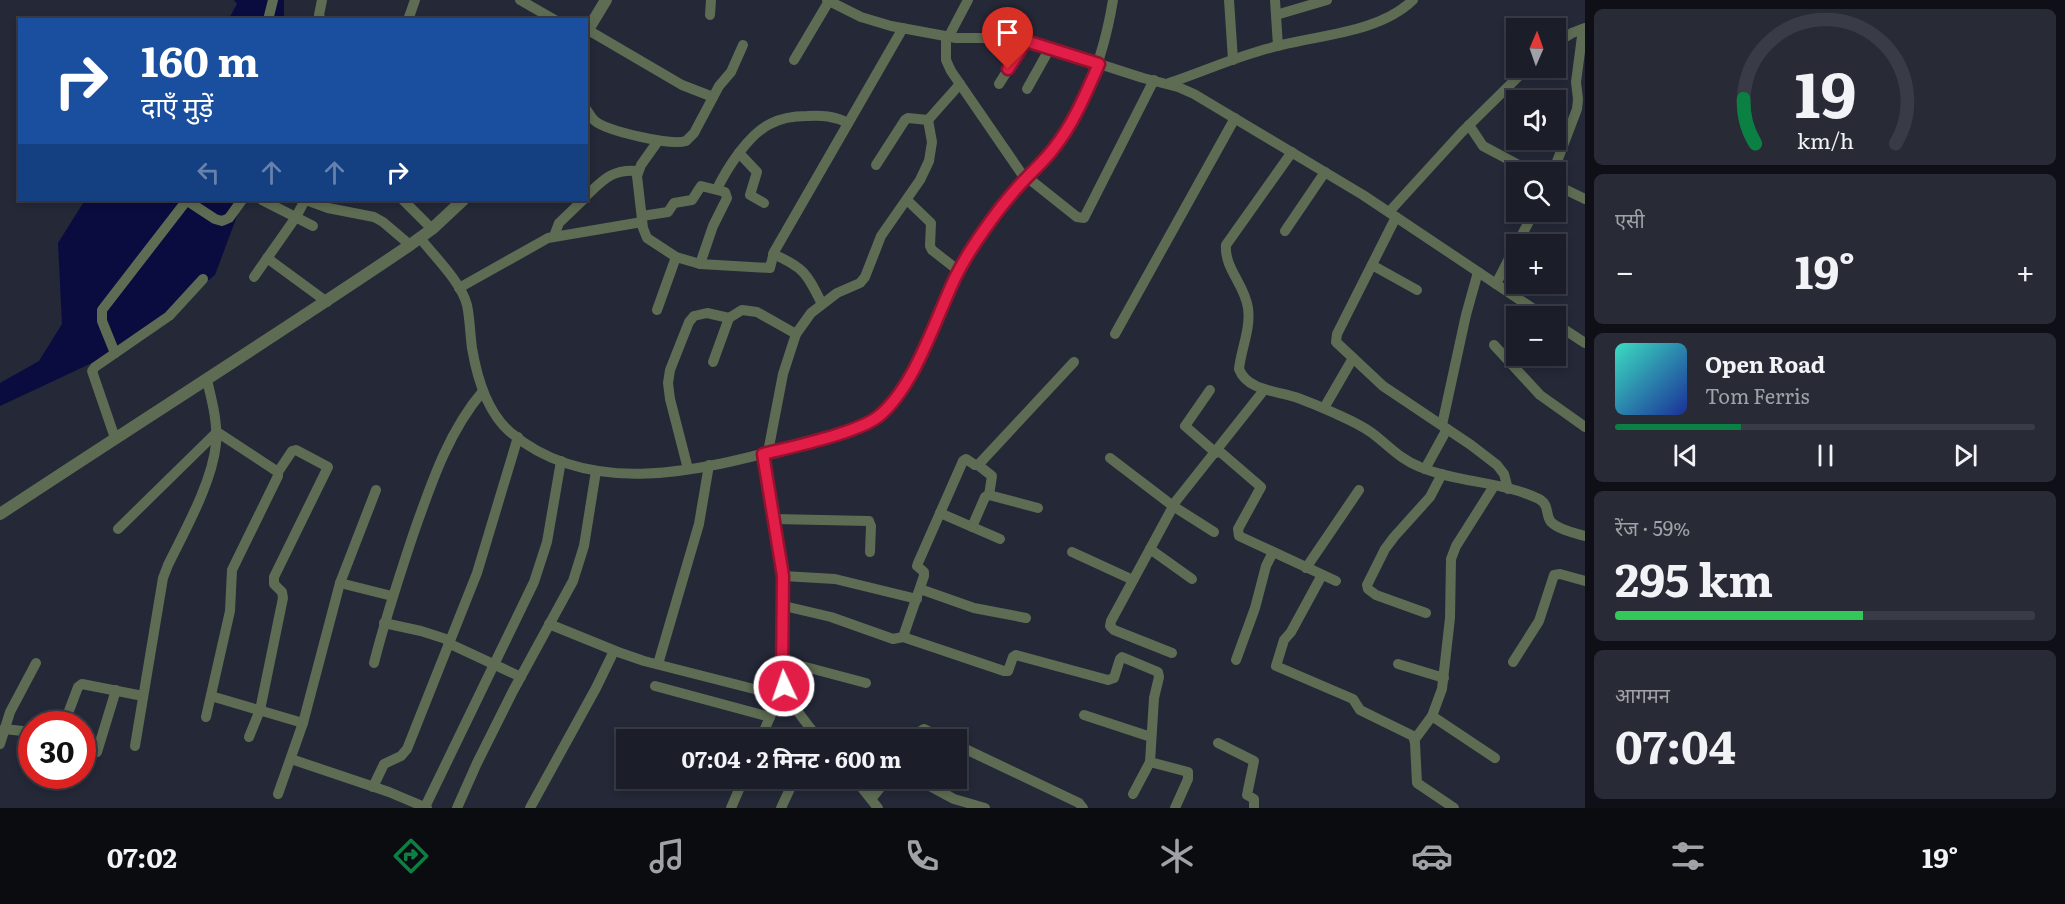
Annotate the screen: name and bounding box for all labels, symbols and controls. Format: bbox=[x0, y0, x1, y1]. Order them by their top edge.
pin bbox=[982, 7, 1033, 69]
icon: arrive bbox=[991, 16, 1024, 49]
north arrow bbox=[1506, 18, 1566, 78]
map controls bbox=[1506, 18, 1566, 366]
text: 160 m bbox=[141, 28, 259, 90]
icon: right bbox=[42, 42, 120, 120]
text: 19 bbox=[1794, 45, 1856, 137]
text: दाएँ मुड़ें bbox=[141, 85, 213, 125]
button: sound bbox=[1506, 90, 1566, 150]
text: km/h bbox=[1796, 124, 1854, 156]
icon: left bbox=[192, 156, 225, 189]
icon: ahead bbox=[255, 156, 288, 189]
icon: ahead bbox=[318, 156, 351, 189]
icon: right bbox=[381, 156, 414, 189]
button: search bbox=[1506, 162, 1566, 222]
text: एसी bbox=[1615, 204, 1645, 234]
button: + bbox=[1506, 234, 1566, 294]
text: 19° bbox=[1795, 236, 1855, 303]
text: − bbox=[1615, 245, 1634, 294]
text: + bbox=[2016, 245, 2035, 294]
button: − bbox=[1506, 306, 1566, 366]
text: Open Road bbox=[1705, 347, 1825, 380]
text: Tom Ferris bbox=[1705, 380, 1810, 410]
icon: previous bbox=[1669, 439, 1702, 472]
icon: pause bbox=[1809, 439, 1842, 472]
icon: next bbox=[1949, 439, 1982, 472]
text: रेंज · 59% bbox=[1615, 512, 1690, 542]
text: 295 km bbox=[1615, 544, 1773, 611]
position arrow bbox=[752, 654, 816, 718]
text: आगमन bbox=[1615, 679, 1670, 709]
speed limit sign: 30 bbox=[18, 711, 96, 789]
text: 07:04 bbox=[1615, 711, 1736, 778]
text: 07:04 · 2 मिनट · 600 m bbox=[682, 742, 901, 775]
icon: directions bbox=[390, 835, 432, 877]
icon: music bbox=[646, 835, 688, 877]
icon: phone bbox=[901, 835, 943, 877]
icon: climate bbox=[1156, 835, 1198, 877]
icon: car bbox=[1411, 835, 1453, 877]
icon: filters bbox=[1667, 835, 1709, 877]
text: 07:02 bbox=[107, 836, 177, 876]
text: 19° bbox=[1922, 836, 1958, 876]

